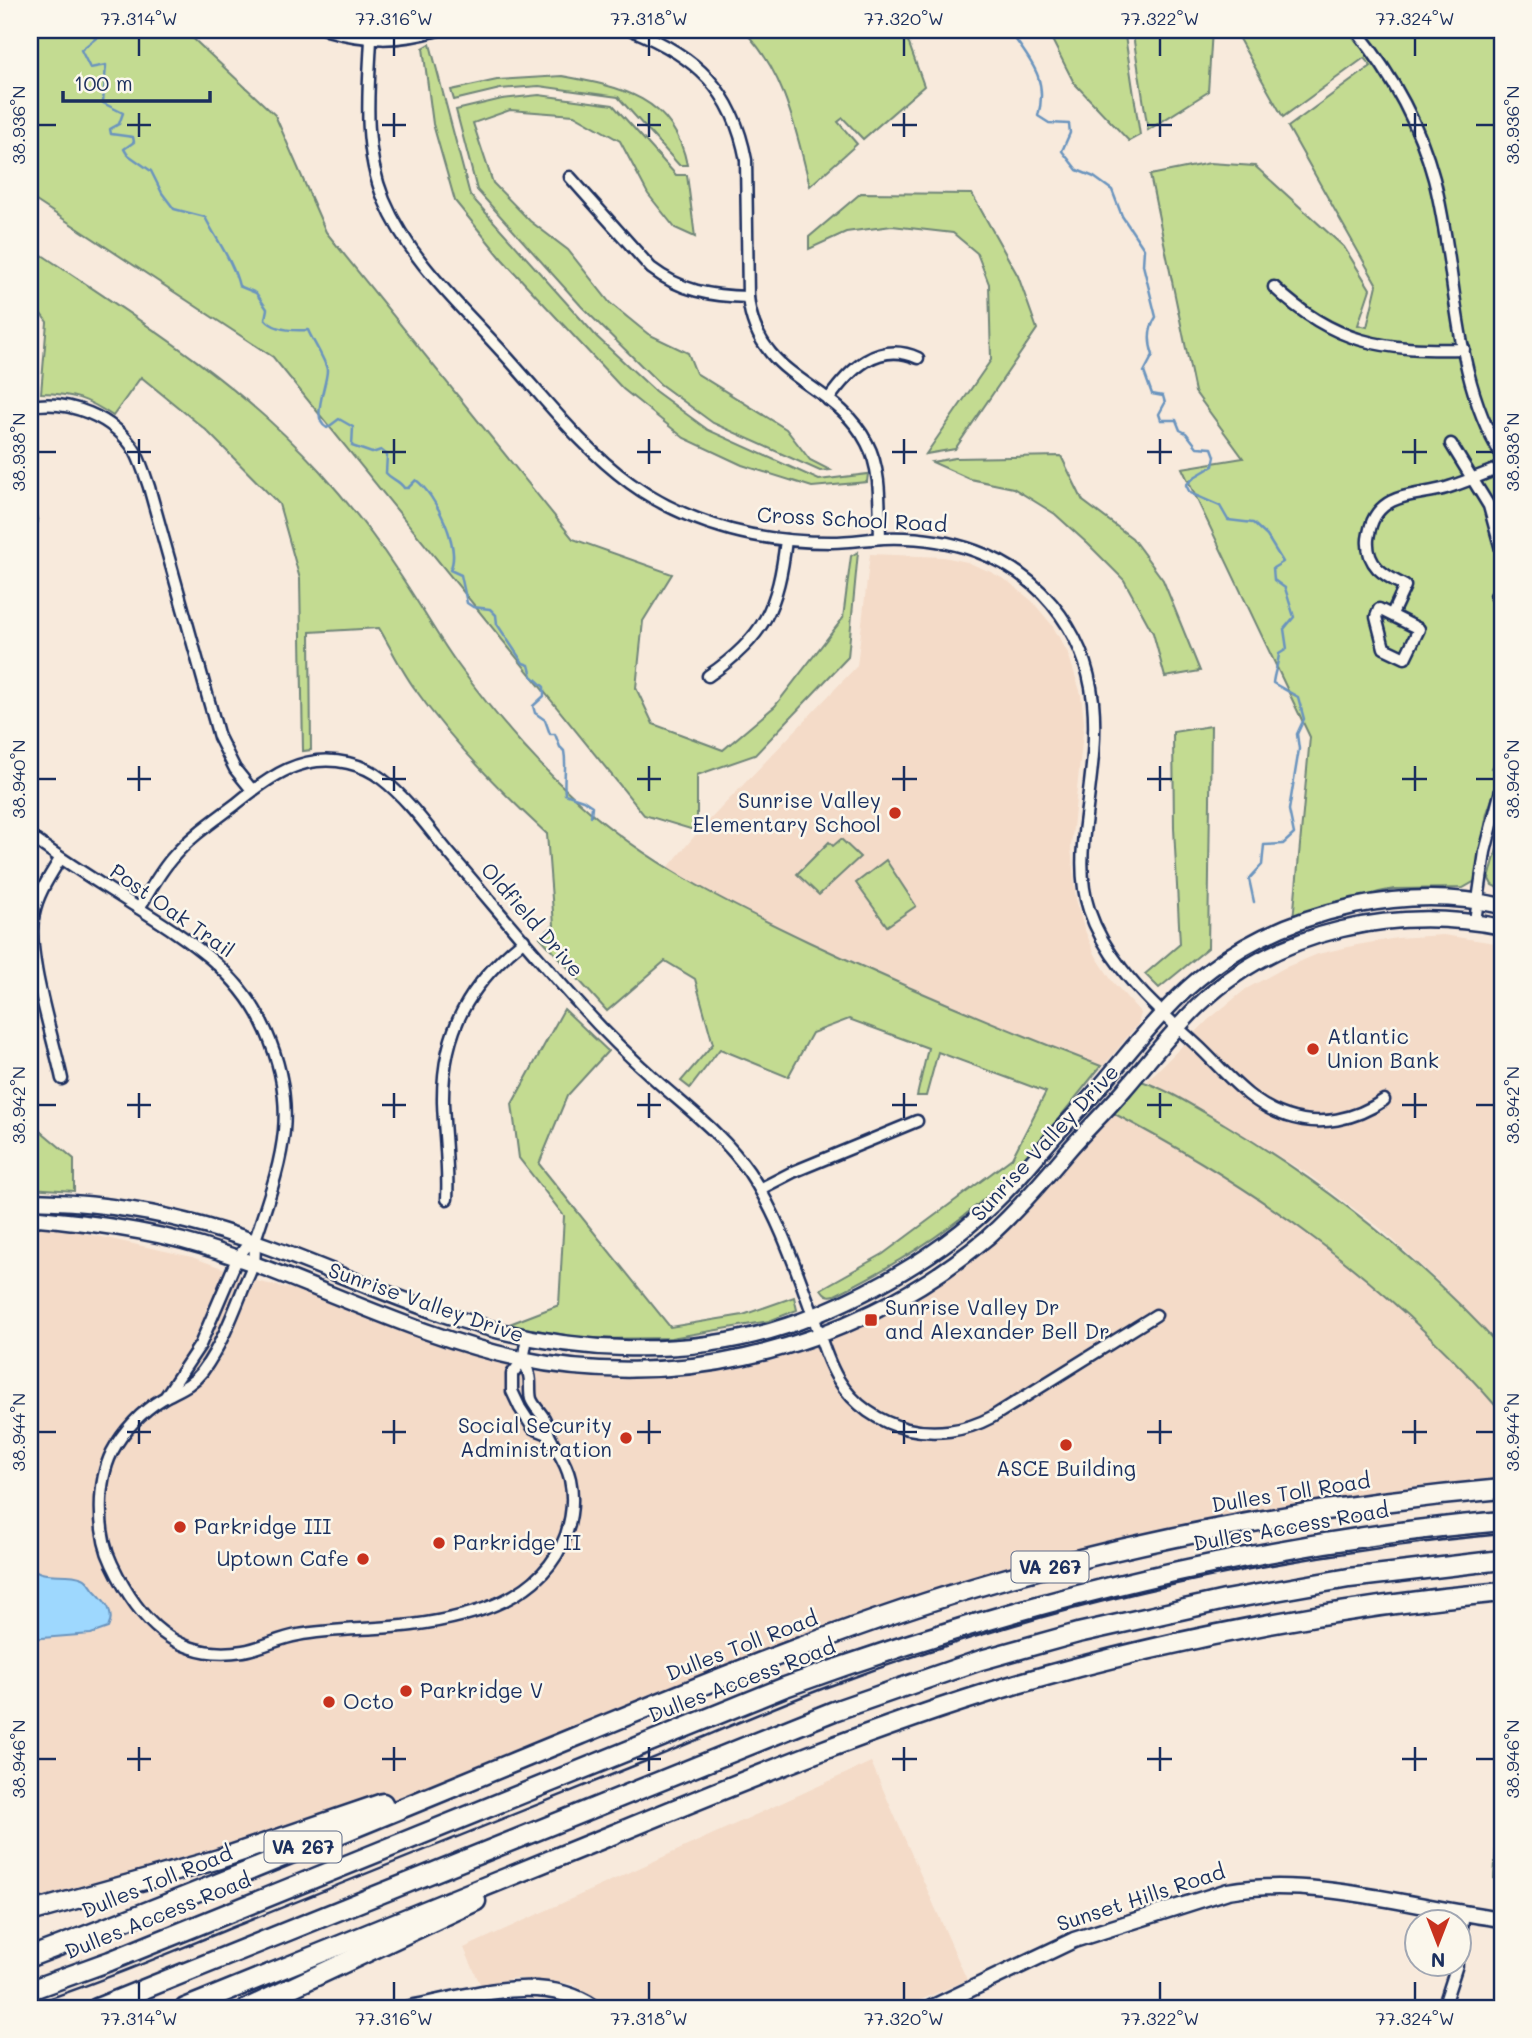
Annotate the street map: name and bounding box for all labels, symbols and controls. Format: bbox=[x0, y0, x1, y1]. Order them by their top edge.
text: 77.314°W bbox=[100, 6, 178, 30]
text: 77.316°W bbox=[355, 6, 433, 30]
text: 77.318°W bbox=[610, 6, 688, 30]
text: 77.320°W bbox=[864, 6, 944, 30]
text: 77.322°W bbox=[1121, 6, 1199, 30]
text: 77.324°W bbox=[1375, 6, 1455, 30]
scale bar bbox=[63, 60, 210, 104]
text: 100 m bbox=[74, 69, 133, 96]
text: 38.936°N bbox=[6, 85, 30, 165]
text: 38.936°N bbox=[1500, 85, 1524, 165]
text: 38.938°N bbox=[6, 412, 30, 492]
text: 38.938°N bbox=[1500, 412, 1524, 492]
street label: Cross School Road bbox=[756, 500, 948, 537]
text: 38.940°N bbox=[6, 739, 30, 819]
text: 38.940°N bbox=[1500, 739, 1524, 819]
place label: Sunrise Valley Elementary School bbox=[693, 786, 881, 837]
marker: Sunrise Valley Elementary School bbox=[887, 805, 903, 821]
street label: Oldfield Drive bbox=[476, 856, 590, 982]
street label: Post Oak Trail bbox=[105, 857, 240, 963]
place label: Atlantic Union Bank bbox=[1327, 1022, 1439, 1073]
marker: Atlantic Union Bank bbox=[1305, 1041, 1321, 1057]
street label: Sunrise Valley Drive bbox=[964, 1058, 1124, 1226]
text: 38.942°N bbox=[6, 1066, 30, 1144]
text: 38.942°N bbox=[1500, 1066, 1524, 1144]
street label: Sunrise Valley Drive bbox=[325, 1255, 528, 1348]
place label: Sunrise Valley Dr and Alexander Bell Dr bbox=[885, 1293, 1110, 1344]
marker: Sunrise Valley Dr and Alexander Bell Dr bbox=[863, 1312, 879, 1328]
text: 38.944°N bbox=[6, 1393, 30, 1471]
text: 38.944°N bbox=[1500, 1393, 1524, 1471]
place label: Social Security Administration bbox=[458, 1411, 612, 1462]
marker: Social Security Administration bbox=[618, 1430, 634, 1446]
marker: ASCE Building bbox=[1058, 1437, 1074, 1453]
place label: ASCE Building bbox=[996, 1454, 1136, 1481]
street label: Dulles Toll Road bbox=[1210, 1466, 1372, 1517]
street label: Dulles Access Road bbox=[1191, 1495, 1391, 1556]
place label: Parkridge III bbox=[194, 1512, 331, 1539]
marker: Parkridge III bbox=[172, 1519, 188, 1535]
place label: Parkridge II bbox=[453, 1528, 581, 1555]
marker: Parkridge II bbox=[431, 1535, 447, 1551]
place label: Uptown Cafe bbox=[216, 1544, 349, 1571]
marker: Uptown Cafe bbox=[355, 1551, 371, 1567]
road number: VA 267 bbox=[1012, 1552, 1088, 1582]
street label: Dulles Toll Road bbox=[662, 1603, 821, 1686]
street label: Dulles Access Road bbox=[644, 1632, 839, 1728]
place label: Parkridge V bbox=[420, 1676, 543, 1703]
marker: Parkridge V bbox=[398, 1683, 414, 1699]
place label: Octo bbox=[343, 1687, 394, 1714]
marker: Octo bbox=[321, 1694, 337, 1710]
text: 38.946°N bbox=[6, 1719, 30, 1799]
text: 38.946°N bbox=[1500, 1719, 1524, 1799]
road number: VA 267 bbox=[264, 1831, 342, 1862]
street label: Dulles Toll Road bbox=[77, 1838, 236, 1923]
street label: Sunset Hills Road bbox=[1053, 1857, 1228, 1936]
street label: Dulles Access Road bbox=[61, 1865, 254, 1964]
north arrow bbox=[1402, 1909, 1472, 1979]
text: N bbox=[1431, 1948, 1445, 1973]
text: 77.314°W bbox=[100, 2006, 178, 2030]
text: 77.316°W bbox=[355, 2006, 433, 2030]
text: 77.318°W bbox=[610, 2006, 688, 2030]
text: 77.320°W bbox=[864, 2006, 944, 2030]
text: 77.322°W bbox=[1121, 2006, 1199, 2030]
text: 77.324°W bbox=[1375, 2006, 1455, 2030]

